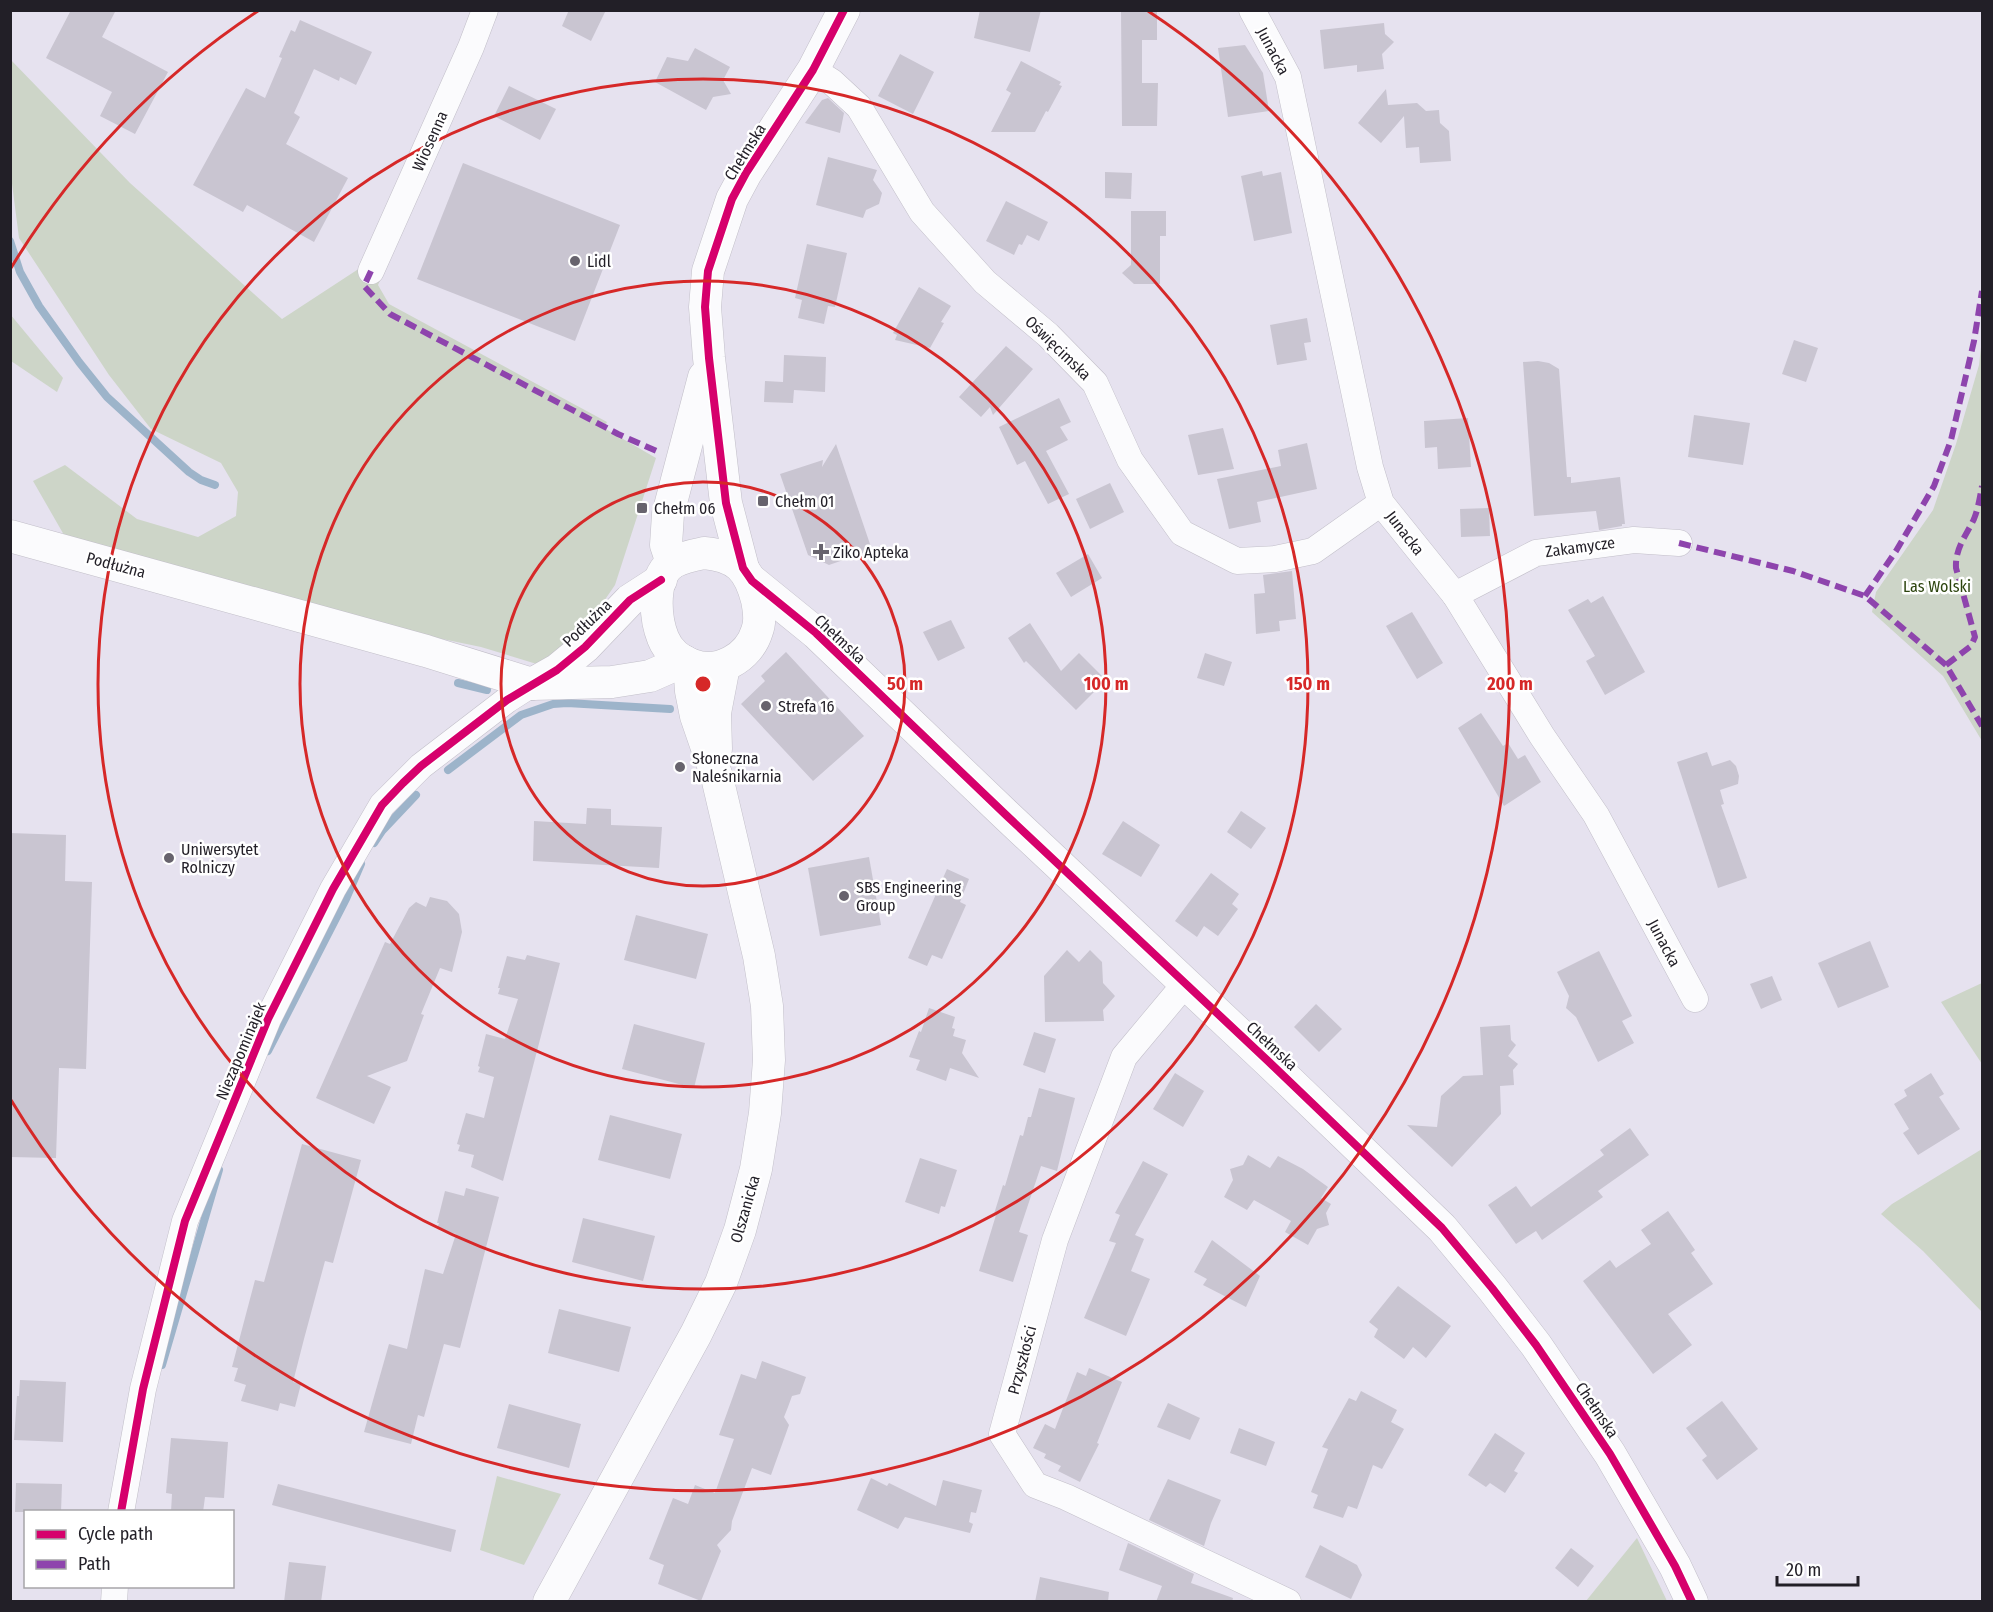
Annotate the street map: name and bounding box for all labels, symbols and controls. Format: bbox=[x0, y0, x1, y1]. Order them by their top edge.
street label: Junacka bbox=[1253, 24, 1293, 78]
street label: Wiosenna bbox=[408, 108, 452, 174]
street label: Chełmska bbox=[720, 120, 770, 184]
place label: Lidl bbox=[587, 252, 611, 271]
marker: Lidl bbox=[568, 254, 582, 268]
street label: Oświęcimska bbox=[1021, 312, 1095, 384]
place label: Chełm 01 bbox=[775, 492, 834, 511]
marker: Chełm 01 bbox=[756, 494, 770, 508]
place label: Chełm 06 bbox=[654, 499, 715, 518]
marker: Chełm 06 bbox=[635, 501, 649, 515]
street label: Junacka bbox=[1382, 507, 1428, 559]
street label: Zakamycze bbox=[1544, 533, 1616, 561]
place label: Ziko Apteka bbox=[833, 543, 909, 562]
marker: Ziko Apteka bbox=[814, 545, 828, 559]
street label: Podłużna bbox=[84, 548, 148, 582]
park label: Las Wolski bbox=[1903, 577, 1971, 596]
street label: Podłużna bbox=[559, 595, 615, 651]
street label: Chełmska bbox=[810, 611, 870, 668]
text: 50 m bbox=[887, 673, 923, 695]
text: 100 m bbox=[1084, 673, 1128, 695]
text: 150 m bbox=[1286, 673, 1330, 695]
text: 200 m bbox=[1486, 673, 1533, 695]
centre of rings bbox=[693, 674, 713, 694]
place label: Strefa 16 bbox=[778, 697, 835, 716]
marker: Strefa 16 bbox=[759, 699, 773, 713]
place label: Słoneczna Naleśnikarnia bbox=[692, 749, 782, 786]
marker: Słoneczna Naleśnikarnia bbox=[673, 760, 687, 774]
place label: Uniwersytet Rolniczy bbox=[181, 840, 259, 877]
marker: Uniwersytet Rolniczy bbox=[162, 851, 176, 865]
place label: SBS Engineering Group bbox=[856, 878, 962, 915]
marker: SBS Engineering Group bbox=[837, 889, 851, 903]
street label: Junacka bbox=[1644, 916, 1684, 970]
street label: Niezapominajek bbox=[212, 999, 270, 1103]
street label: Chełmska bbox=[1242, 1018, 1302, 1075]
street label: Olszanicka bbox=[726, 1173, 764, 1245]
street label: Przyszłości bbox=[1004, 1324, 1040, 1396]
street label: Chełmska bbox=[1571, 1379, 1623, 1442]
legend bbox=[24, 1510, 234, 1588]
text: Cycle path bbox=[78, 1523, 153, 1545]
scale bar bbox=[1777, 1549, 1858, 1587]
text: Path bbox=[78, 1553, 111, 1575]
text: 20 m bbox=[1786, 1559, 1821, 1581]

